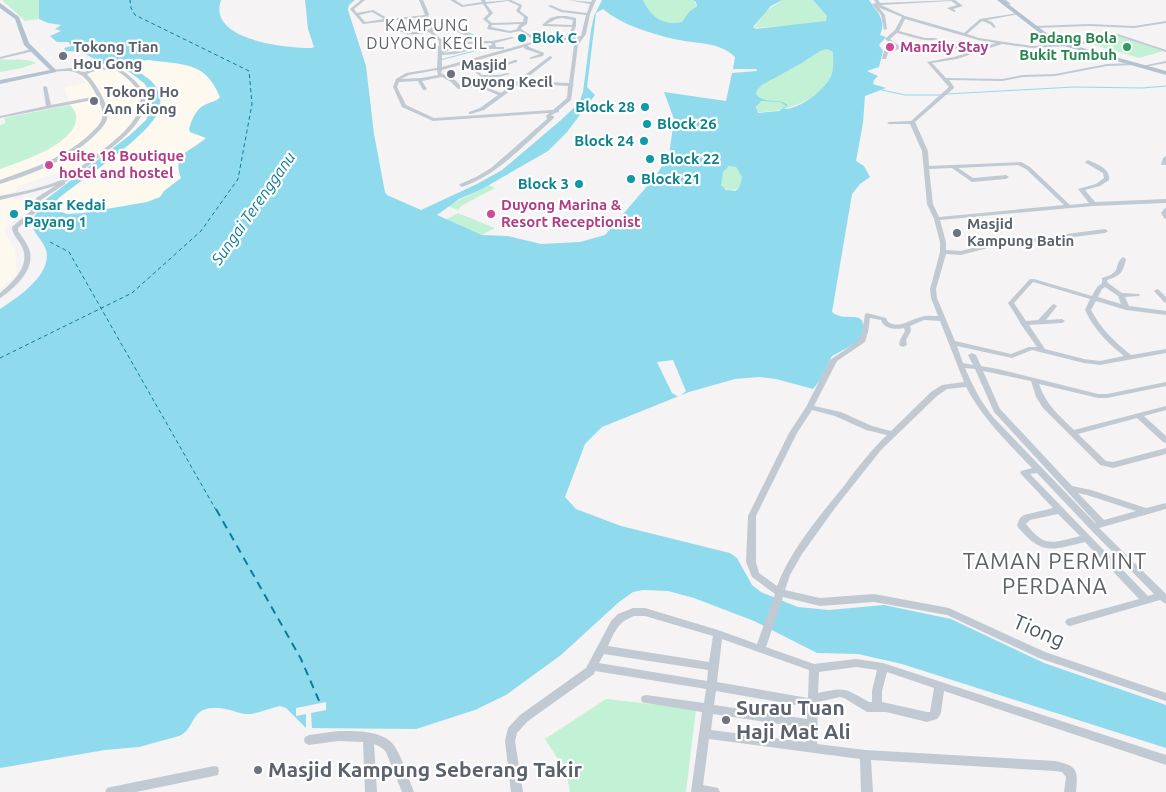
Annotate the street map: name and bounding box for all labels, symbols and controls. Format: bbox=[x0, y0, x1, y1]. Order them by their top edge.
district label: KAMPUNG DUYONG KECIL bbox=[366, 16, 488, 52]
place label: Blok C bbox=[532, 29, 577, 46]
place label: Padang Bola Bukit Tumbuh bbox=[1019, 29, 1117, 63]
marker: Blok C bbox=[516, 32, 528, 44]
place label: Tokong Tian Hou Gong bbox=[73, 38, 159, 72]
place label: Manzily Stay bbox=[900, 38, 988, 55]
marker: Manzily Stay bbox=[884, 41, 896, 53]
marker: Padang Bola Bukit Tumbuh bbox=[1121, 41, 1133, 53]
marker: Tokong Tian Hou Gong bbox=[57, 50, 69, 62]
place label: Masjid Duyong Kecil bbox=[461, 56, 553, 90]
marker: Masjid Duyong Kecil bbox=[445, 68, 457, 80]
place label: Tokong Ho Ann Kiong bbox=[104, 83, 179, 117]
marker: Tokong Ho Ann Kiong bbox=[88, 95, 100, 107]
place label: Block 28 bbox=[575, 98, 635, 115]
marker: Block 28 bbox=[639, 101, 651, 113]
place label: Block 26 bbox=[657, 115, 717, 132]
marker: Block 26 bbox=[641, 118, 653, 130]
place label: Block 24 bbox=[574, 132, 634, 149]
marker: Block 24 bbox=[638, 135, 650, 147]
place label: Suite 18 Boutique hotel and hostel bbox=[59, 147, 184, 181]
water label: Sungai Terengganu bbox=[207, 148, 299, 268]
place label: Block 22 bbox=[660, 150, 720, 167]
marker: Block 22 bbox=[644, 153, 656, 165]
marker: Suite 18 Boutique hotel and hostel bbox=[43, 159, 55, 171]
place label: Block 21 bbox=[641, 170, 701, 187]
marker: Block 21 bbox=[625, 173, 637, 185]
place label: Block 3 bbox=[518, 175, 569, 192]
marker: Block 3 bbox=[573, 178, 585, 190]
place label: Pasar Kedai Payang 1 bbox=[24, 196, 106, 230]
place label: Duyong Marina & Resort Receptionist bbox=[501, 196, 641, 230]
marker: Pasar Kedai Payang 1 bbox=[8, 208, 20, 220]
marker: Duyong Marina & Resort Receptionist bbox=[485, 208, 497, 220]
place label: Masjid Kampung Batin bbox=[967, 215, 1074, 249]
marker: Masjid Kampung Batin bbox=[951, 227, 963, 239]
district label: TAMAN PERMINT PERDANA bbox=[963, 548, 1147, 598]
street label: Tiong bbox=[1010, 609, 1069, 652]
place label: Surau Tuan Haji Mat Ali bbox=[736, 695, 851, 743]
marker: Surau Tuan Haji Mat Ali bbox=[720, 714, 732, 726]
place label: Masjid Kampung Seberang Takir bbox=[268, 757, 582, 781]
marker: Masjid Kampung Seberang Takir bbox=[252, 764, 264, 776]

